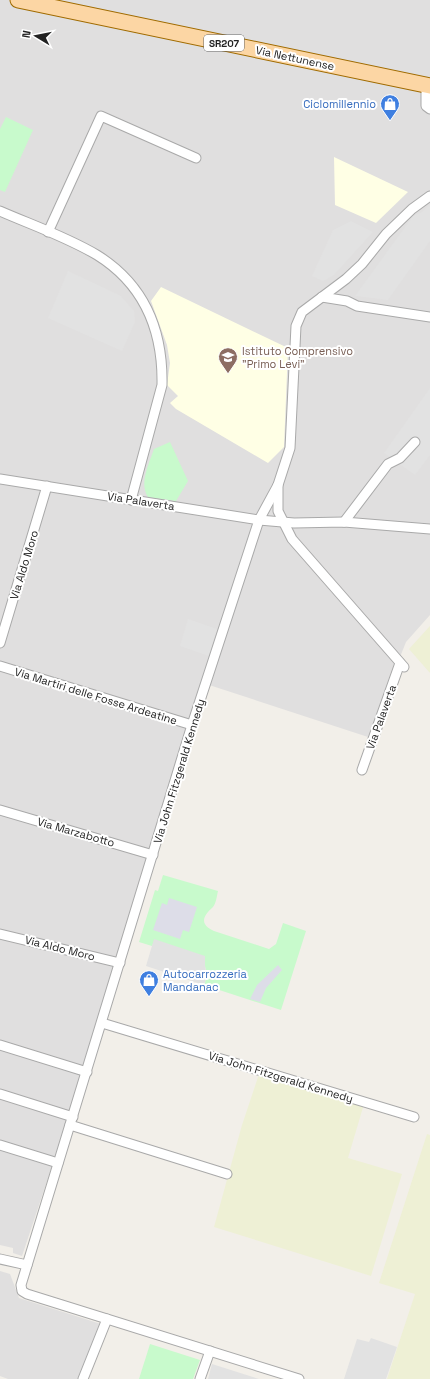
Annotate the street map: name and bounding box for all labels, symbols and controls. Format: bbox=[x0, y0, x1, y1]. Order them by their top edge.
north arrow bbox=[16, 16, 56, 56]
text: N bbox=[19, 29, 34, 39]
road number: SR207 bbox=[204, 35, 244, 51]
street label: Via Nettunense bbox=[254, 43, 336, 73]
shop icon: Ciclomillennio bbox=[379, 93, 401, 121]
place label: Ciclomillennio bbox=[303, 97, 376, 111]
place label: Istituto Comprensivo "Primo Levi" bbox=[242, 344, 353, 371]
school or university icon: Istituto Comprensivo "Primo Levi" bbox=[217, 346, 239, 374]
street label: Via Palaverta bbox=[106, 489, 176, 513]
street label: Via Aldo Moro bbox=[7, 528, 41, 601]
street label: Via Martiri delle Fosse Ardeatine bbox=[13, 665, 179, 727]
street label: Via Palaverta bbox=[363, 682, 399, 751]
street label: Via John Fitzgerald Kennedy bbox=[150, 697, 208, 845]
street label: Via Marzabotto bbox=[36, 814, 117, 850]
street label: Via Aldo Moro bbox=[23, 933, 97, 964]
place label: Autocarrozzeria Mandanac bbox=[163, 967, 248, 994]
shop icon: Autocarrozzeria Mandanac bbox=[138, 969, 160, 997]
street label: Via John Fitzgerald Kennedy bbox=[207, 1048, 355, 1106]

